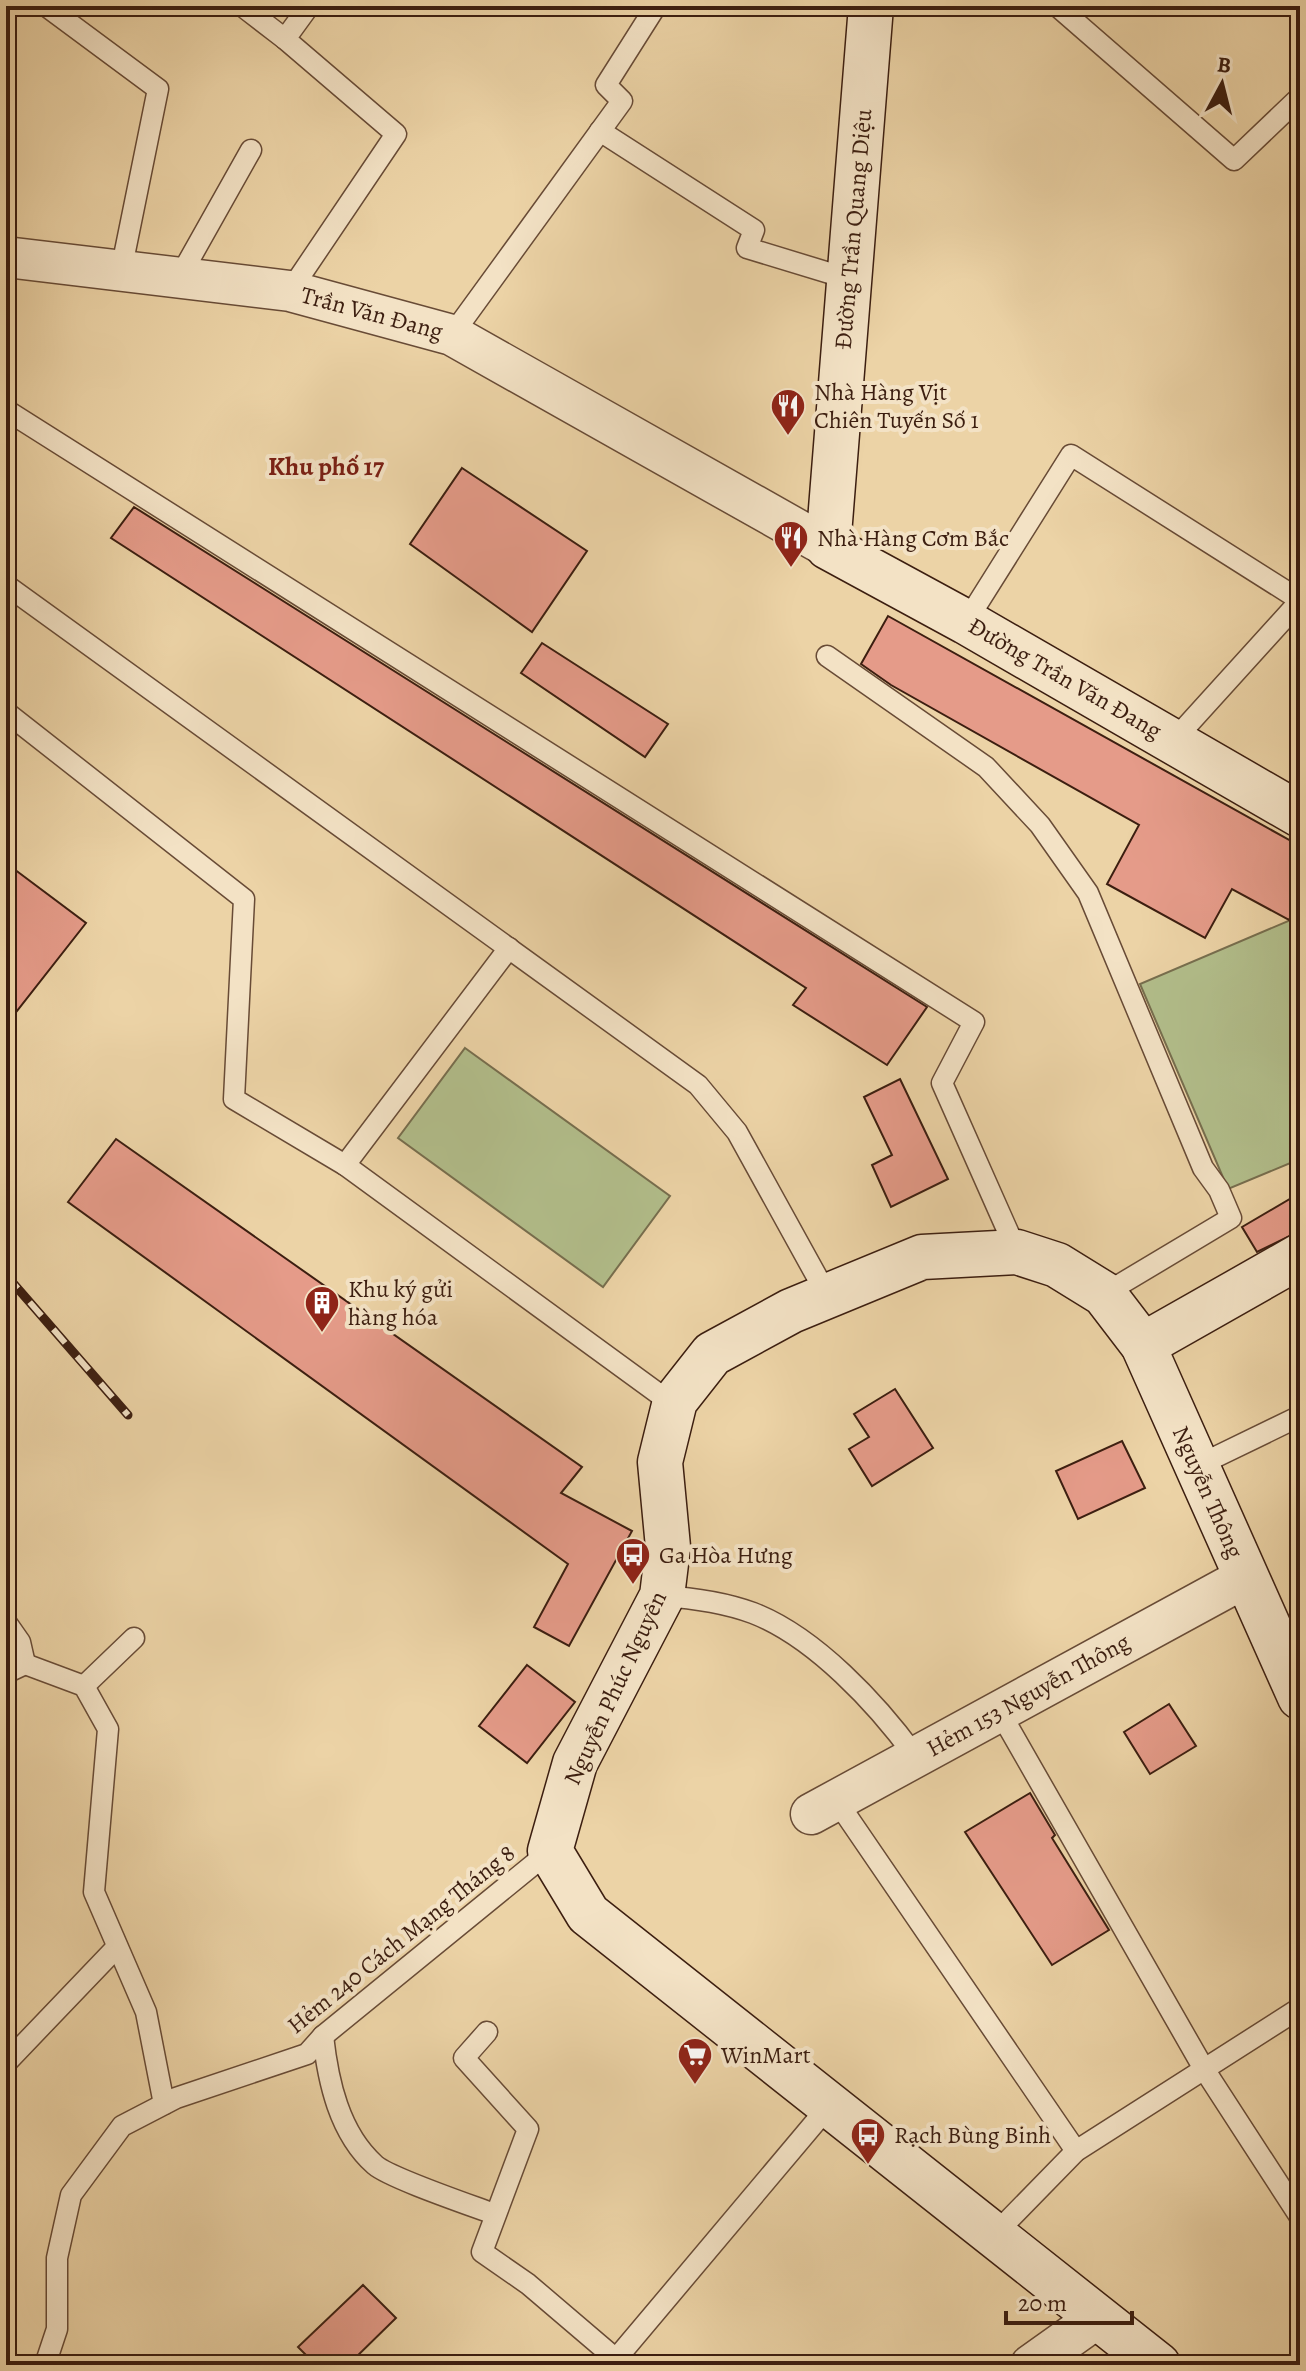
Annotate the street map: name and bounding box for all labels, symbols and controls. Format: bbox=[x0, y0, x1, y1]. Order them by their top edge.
north arrow bbox=[1182, 44, 1262, 124]
text: B bbox=[1216, 49, 1233, 81]
street label: Đường Trần Quang Diệu bbox=[827, 107, 879, 351]
street label: Trần Văn Ðang bbox=[297, 279, 447, 347]
place label: Nhà Hàng Vịt Chiên Tuyến Số 1 bbox=[814, 376, 979, 436]
restaurant icon: Nhà Hàng Vịt Chiên Tuyến Số 1 bbox=[769, 387, 807, 437]
district label: Khu phố 17 bbox=[268, 449, 385, 484]
restaurant icon: Nhà Hàng Cơm Bắc bbox=[772, 519, 810, 569]
place label: Nhà Hàng Cơm Bắc bbox=[817, 522, 1009, 554]
street label: Đường Trần Văn Đang bbox=[962, 610, 1168, 746]
place label: Khu ký gửi hàng hóa bbox=[348, 1273, 453, 1333]
building icon: Khu ký gửi hàng hóa bbox=[303, 1284, 341, 1334]
street label: Nguyễn Thông bbox=[1165, 1421, 1251, 1563]
bus stop icon: Ga Hòa Hưng bbox=[614, 1536, 652, 1586]
place label: Ga Hòa Hưng bbox=[659, 1539, 793, 1571]
street label: Nguyễn Phúc Nguyên bbox=[556, 1586, 674, 1790]
street label: Hẻm 153 Nguyễn Thông bbox=[921, 1626, 1135, 1764]
street label: Hẻm 240 Cách Mạng Tháng 8 bbox=[280, 1837, 522, 2041]
supermarket icon: WinMart bbox=[676, 2036, 714, 2086]
place label: WinMart bbox=[720, 2039, 811, 2071]
bus stop icon: Rạch Bùng Binh bbox=[849, 2116, 887, 2166]
place label: Rạch Bùng Binh bbox=[894, 2119, 1051, 2151]
scale bar bbox=[1006, 2275, 1132, 2325]
text: 20 m bbox=[1018, 2287, 1067, 2319]

